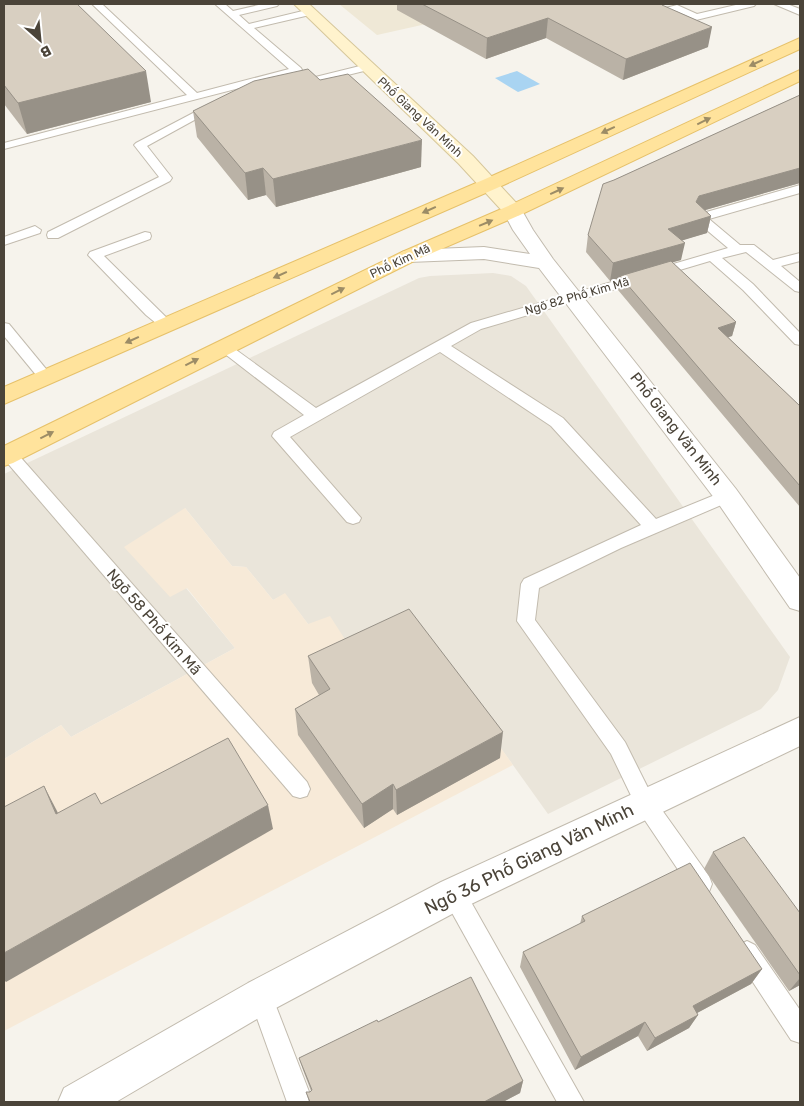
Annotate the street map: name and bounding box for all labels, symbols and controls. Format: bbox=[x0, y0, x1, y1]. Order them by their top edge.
north arrow bbox=[15, 15, 65, 65]
text: B bbox=[37, 41, 54, 61]
one-way arrow bbox=[749, 59, 763, 67]
street label: Phố Giang Văn Minh bbox=[375, 74, 466, 160]
one-way arrow bbox=[697, 117, 711, 125]
one-way arrow bbox=[601, 127, 615, 135]
one-way arrow bbox=[550, 186, 564, 194]
one-way arrow bbox=[422, 207, 436, 215]
one-way arrow bbox=[479, 218, 493, 226]
street label: Phố Kim Mã bbox=[367, 240, 432, 281]
one-way arrow bbox=[273, 272, 287, 280]
street label: Ngõ 82 Phố Kim Mã bbox=[523, 274, 631, 318]
one-way arrow bbox=[331, 286, 346, 295]
one-way arrow bbox=[125, 337, 139, 345]
one-way arrow bbox=[185, 358, 200, 366]
street label: Phố Giang Văn Minh bbox=[626, 369, 726, 489]
one-way arrow bbox=[40, 431, 55, 439]
street label: Ngõ 58 Phố Kim Mã bbox=[103, 565, 205, 679]
street label: Ngõ 36 Phố Giang Văn Minh bbox=[420, 798, 637, 919]

